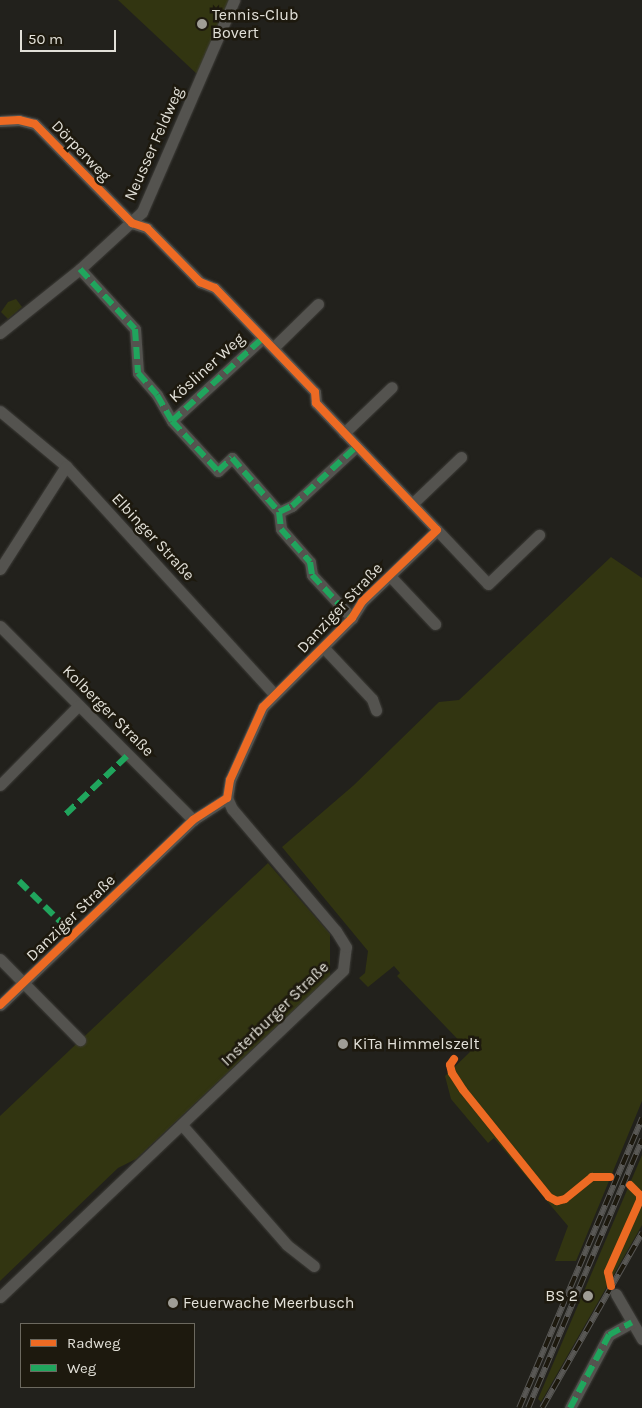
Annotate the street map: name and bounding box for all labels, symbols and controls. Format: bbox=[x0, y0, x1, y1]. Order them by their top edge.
place label: Tennis-Club Bovert bbox=[212, 5, 299, 43]
marker: Tennis-Club Bovert bbox=[196, 18, 208, 30]
scale bar bbox=[22, 20, 119, 52]
text: 50 m bbox=[28, 30, 63, 48]
street label: Neusser Feldweg bbox=[120, 84, 188, 204]
street label: Dörperweg bbox=[47, 117, 115, 185]
street label: Kösliner Weg bbox=[165, 329, 249, 407]
street label: Elbinger Straße bbox=[108, 489, 198, 585]
street label: Danziger Straße bbox=[293, 559, 387, 657]
street label: Kolberger Straße bbox=[58, 661, 158, 761]
street label: Danziger Straße bbox=[22, 871, 120, 965]
street label: Insterburger Straße bbox=[217, 958, 333, 1070]
place label: KiTa Himmelszelt bbox=[353, 1034, 480, 1054]
marker: KiTa Himmelszelt bbox=[337, 1038, 349, 1050]
place label: BS 2 bbox=[545, 1286, 578, 1306]
marker: BS 2 bbox=[582, 1290, 594, 1302]
place label: Feuerwache Meerbusch bbox=[183, 1293, 354, 1313]
marker: Feuerwache Meerbusch bbox=[167, 1297, 179, 1309]
legend bbox=[20, 1323, 195, 1388]
text: Radweg bbox=[67, 1334, 120, 1352]
text: Weg bbox=[67, 1359, 96, 1377]

